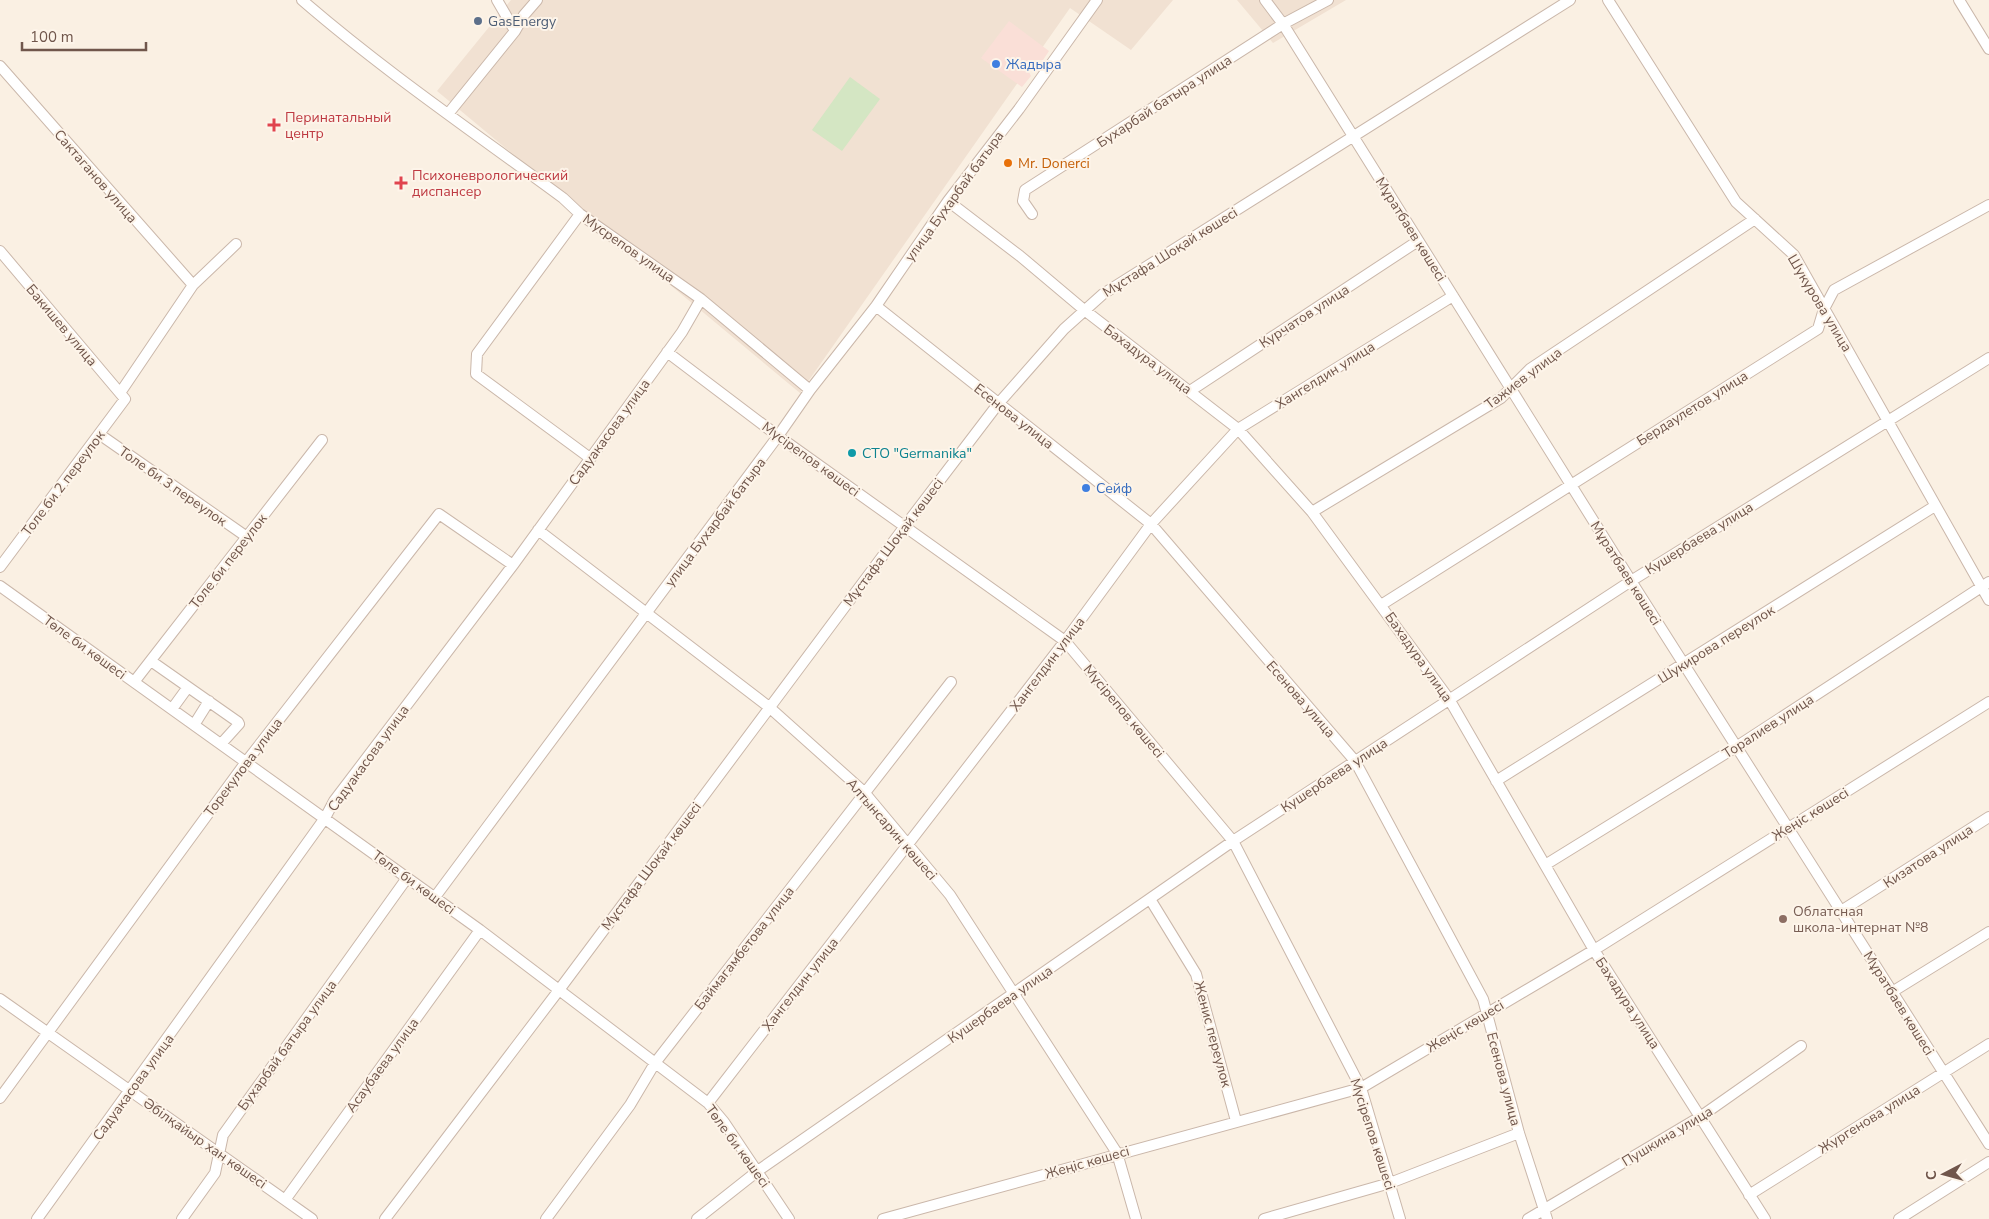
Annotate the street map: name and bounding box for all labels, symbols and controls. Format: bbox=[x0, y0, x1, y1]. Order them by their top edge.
place label: GasEnergy bbox=[488, 12, 557, 31]
marker: GasEnergy bbox=[472, 15, 484, 27]
scale bar bbox=[22, 20, 146, 52]
text: 100 m bbox=[30, 27, 74, 47]
street label: Бухарбай батыра улица bbox=[1093, 51, 1235, 152]
place label: Жадыра bbox=[1006, 55, 1061, 74]
marker: Жадыра bbox=[990, 58, 1002, 70]
place label: Перинатальный центр bbox=[285, 108, 391, 143]
marker: Перинатальный центр bbox=[267, 118, 281, 132]
street label: Сактаганов улица bbox=[50, 126, 142, 227]
street label: улица Бухарбай батыра bbox=[900, 127, 1008, 266]
place label: Mr. Donerci bbox=[1018, 154, 1090, 173]
marker: Mr. Donerci bbox=[1002, 157, 1014, 169]
place label: Психоневрологический диспансер bbox=[412, 166, 568, 201]
street label: Мұратбаев көшесі bbox=[1371, 173, 1450, 285]
marker: Психоневрологический диспансер bbox=[394, 176, 408, 190]
street label: Мұстафа Шоқай көшесі bbox=[1099, 203, 1241, 302]
street label: Мусрепов улица bbox=[579, 210, 678, 287]
street label: Шукурова улица bbox=[1783, 251, 1856, 356]
street label: Бакишев улица bbox=[22, 280, 101, 370]
street label: Курчатов улица bbox=[1255, 280, 1353, 353]
street label: Бахадура улица bbox=[1100, 320, 1196, 399]
street label: Хангелдин улица bbox=[1272, 337, 1379, 414]
street label: Тажиев улица bbox=[1481, 343, 1566, 414]
street label: Бердаулетов улица bbox=[1633, 366, 1752, 450]
street label: Садуакасова улица bbox=[564, 375, 654, 489]
street label: Есенова улица bbox=[970, 379, 1058, 454]
street label: Мүсірепов көшесі bbox=[758, 417, 863, 501]
street label: Толе би 2 переулок bbox=[17, 426, 110, 540]
street label: Толе би 3 переулок bbox=[115, 442, 231, 531]
place label: СТО "Germanika" bbox=[862, 444, 972, 463]
marker: СТО "Germanika" bbox=[846, 447, 858, 459]
street label: улица Бухарбай батыра bbox=[660, 454, 770, 591]
street label: Мұстафа Шоқай көшесі bbox=[839, 474, 948, 610]
place label: Сейф bbox=[1096, 479, 1132, 498]
marker: Сейф bbox=[1080, 482, 1092, 494]
street label: Кушербаева улица bbox=[1642, 498, 1757, 579]
street label: Толе би переулок bbox=[185, 509, 272, 613]
street label: Мұратбаев көшесі bbox=[1586, 517, 1665, 629]
street label: Шукирова переулок bbox=[1654, 600, 1779, 688]
street label: Бахадура улица bbox=[1380, 608, 1457, 706]
street label: Төле би көшесі bbox=[39, 611, 130, 684]
street label: Хангелдин улица bbox=[1006, 613, 1089, 716]
street label: Есенова улица bbox=[1262, 657, 1339, 742]
street label: Мүсірепов көшесі bbox=[1079, 661, 1168, 762]
street label: Торалиев улица bbox=[1719, 690, 1818, 763]
street label: Садуакасова улица bbox=[323, 701, 413, 815]
street label: Торекулова улица bbox=[200, 714, 287, 821]
street label: Кушербаева улица bbox=[1277, 734, 1391, 817]
street label: Алтынсарин көшесі bbox=[842, 774, 941, 884]
street label: Жеңіс көшесі bbox=[1768, 783, 1852, 846]
street label: Мұстафа Шоқай көшесі bbox=[597, 798, 706, 934]
street label: Кизатова улица bbox=[1880, 820, 1977, 893]
street label: Төле би көшесі bbox=[368, 846, 459, 919]
street label: Баймагамбетова улица bbox=[690, 883, 799, 1014]
place label: Облатсная школа-интернат №8 bbox=[1793, 902, 1928, 937]
marker: Облатсная школа-интернат №8 bbox=[1777, 913, 1789, 925]
street label: Хангелдин улица bbox=[758, 934, 843, 1035]
street label: Мұратбаев көшесі bbox=[1859, 947, 1938, 1059]
street label: Бахадура улица bbox=[1591, 954, 1664, 1053]
street label: Кушербаева улица bbox=[944, 961, 1057, 1048]
street label: Бухарбай батыра улица bbox=[233, 976, 341, 1115]
street label: Женис переулок bbox=[1189, 979, 1236, 1090]
street label: Жеңіс көшесі bbox=[1423, 996, 1508, 1057]
street label: Асаубаева улица bbox=[342, 1014, 423, 1116]
street label: Садуакасова улица bbox=[88, 1030, 178, 1144]
street label: Есенова улица bbox=[1482, 1030, 1525, 1128]
street label: Мүсірепов көшесі bbox=[1345, 1076, 1400, 1192]
street label: Жургенова улица bbox=[1815, 1080, 1924, 1158]
street label: Әбілқайыр хан көшесі bbox=[139, 1094, 270, 1193]
street label: Төле би көшесі bbox=[701, 1101, 774, 1192]
street label: Пушкина улица bbox=[1618, 1102, 1716, 1171]
street label: Жеңіс көшесі bbox=[1043, 1141, 1132, 1184]
north arrow bbox=[1919, 1149, 1969, 1199]
text: С bbox=[1922, 1169, 1942, 1181]

